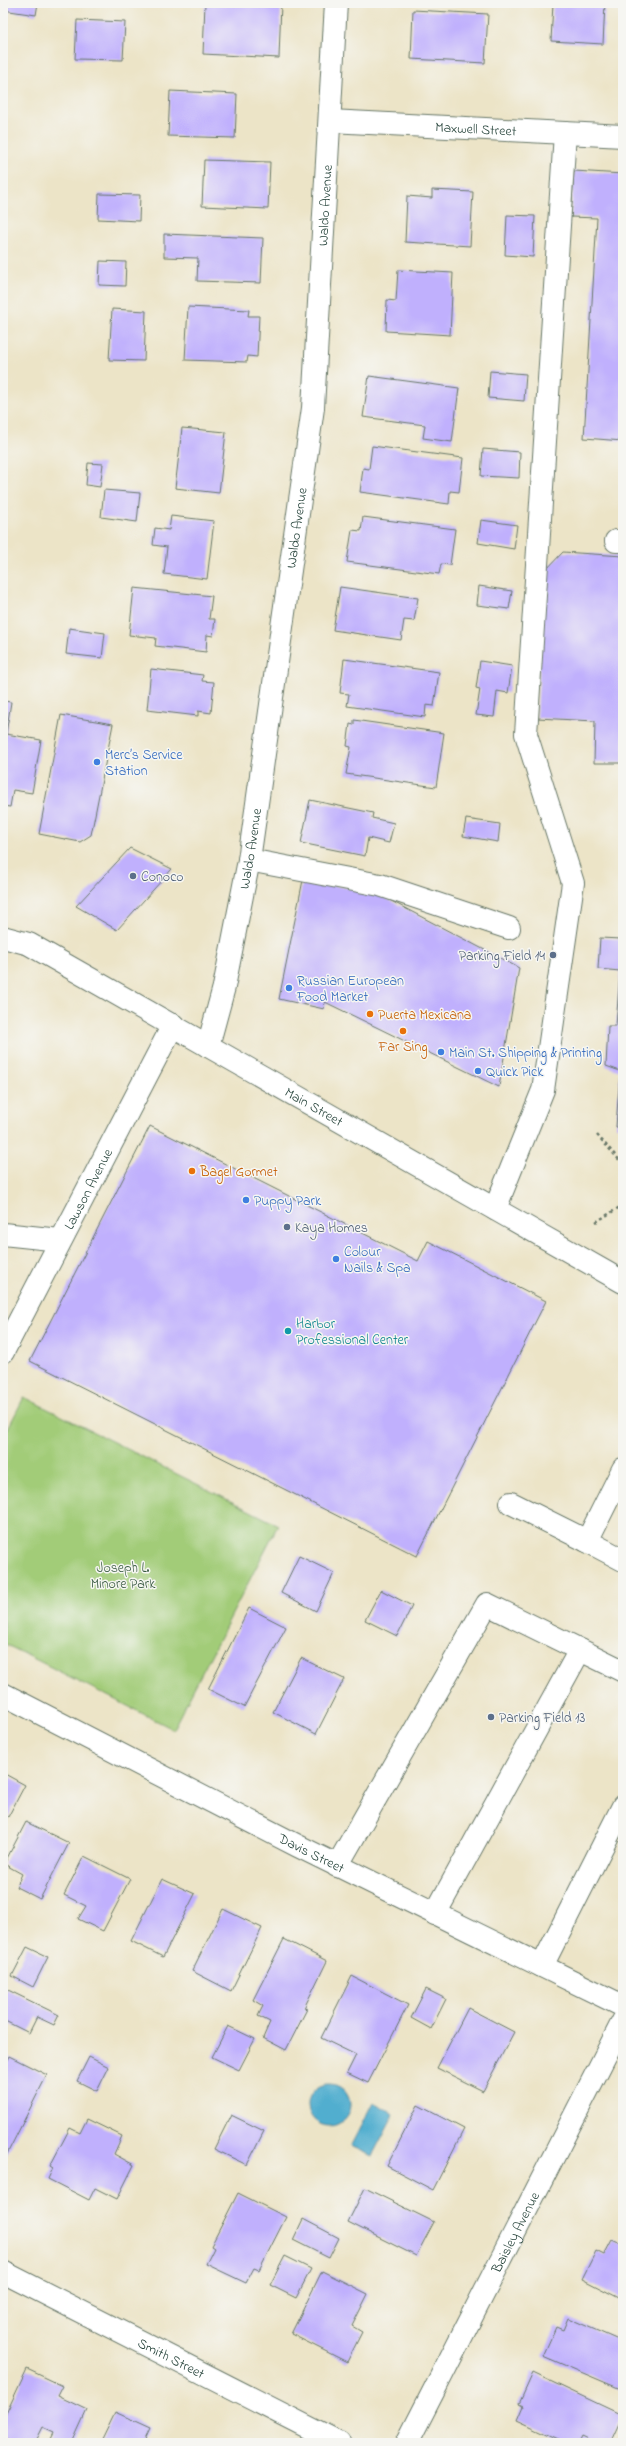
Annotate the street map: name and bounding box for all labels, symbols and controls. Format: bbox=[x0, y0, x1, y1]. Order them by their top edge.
street label: Maxwell Street bbox=[435, 117, 517, 143]
street label: Waldo Avenue bbox=[313, 164, 339, 247]
street label: Waldo Avenue bbox=[281, 486, 314, 570]
place label: Merc’s Service Station bbox=[105, 745, 183, 782]
marker: Merc’s Service Station bbox=[92, 757, 102, 767]
street label: Waldo Avenue bbox=[235, 806, 268, 891]
place label: Conoco bbox=[141, 867, 184, 888]
marker: Conoco bbox=[128, 871, 138, 881]
place label: Parking Field 14 bbox=[459, 946, 545, 968]
marker: Parking Field 14 bbox=[548, 950, 558, 960]
place label: Russian European Food Market bbox=[296, 971, 404, 1008]
marker: Russian European Food Market bbox=[284, 983, 294, 993]
place label: Puerta Mexicana bbox=[378, 1005, 471, 1026]
marker: Puerta Mexicana bbox=[365, 1009, 375, 1019]
marker: Far Sing bbox=[398, 1026, 408, 1036]
place label: Far Sing bbox=[377, 1037, 428, 1059]
place label: Main St. Shipping & Printing bbox=[449, 1043, 602, 1065]
marker: Main St. Shipping & Printing bbox=[436, 1047, 446, 1057]
place label: Quick Pick bbox=[486, 1062, 544, 1083]
marker: Quick Pick bbox=[473, 1066, 483, 1076]
street label: Main Street bbox=[280, 1083, 347, 1133]
street label: Lawson Avenue bbox=[59, 1145, 119, 1234]
place label: Bagel Gormet bbox=[199, 1162, 278, 1184]
marker: Bagel Gormet bbox=[187, 1166, 197, 1176]
place label: Puppy Park bbox=[254, 1191, 322, 1213]
marker: Puppy Park bbox=[241, 1195, 251, 1205]
place label: Kaya Homes bbox=[295, 1218, 368, 1240]
marker: Kaya Homes bbox=[282, 1222, 292, 1232]
place label: Colour Nails & Spa bbox=[344, 1242, 411, 1279]
marker: Colour Nails & Spa bbox=[331, 1254, 341, 1264]
place label: Harbor Professional Center bbox=[296, 1314, 409, 1351]
marker: Harbor Professional Center bbox=[283, 1326, 293, 1336]
park label: Joseph L. Minore Park bbox=[91, 1558, 156, 1595]
place label: Parking Field 13 bbox=[499, 1708, 586, 1730]
marker: Parking Field 13 bbox=[486, 1712, 496, 1722]
street label: Davis Street bbox=[273, 1828, 348, 1879]
street label: Baisley Avenue bbox=[486, 2188, 546, 2278]
street label: Smith Street bbox=[134, 2333, 208, 2385]

